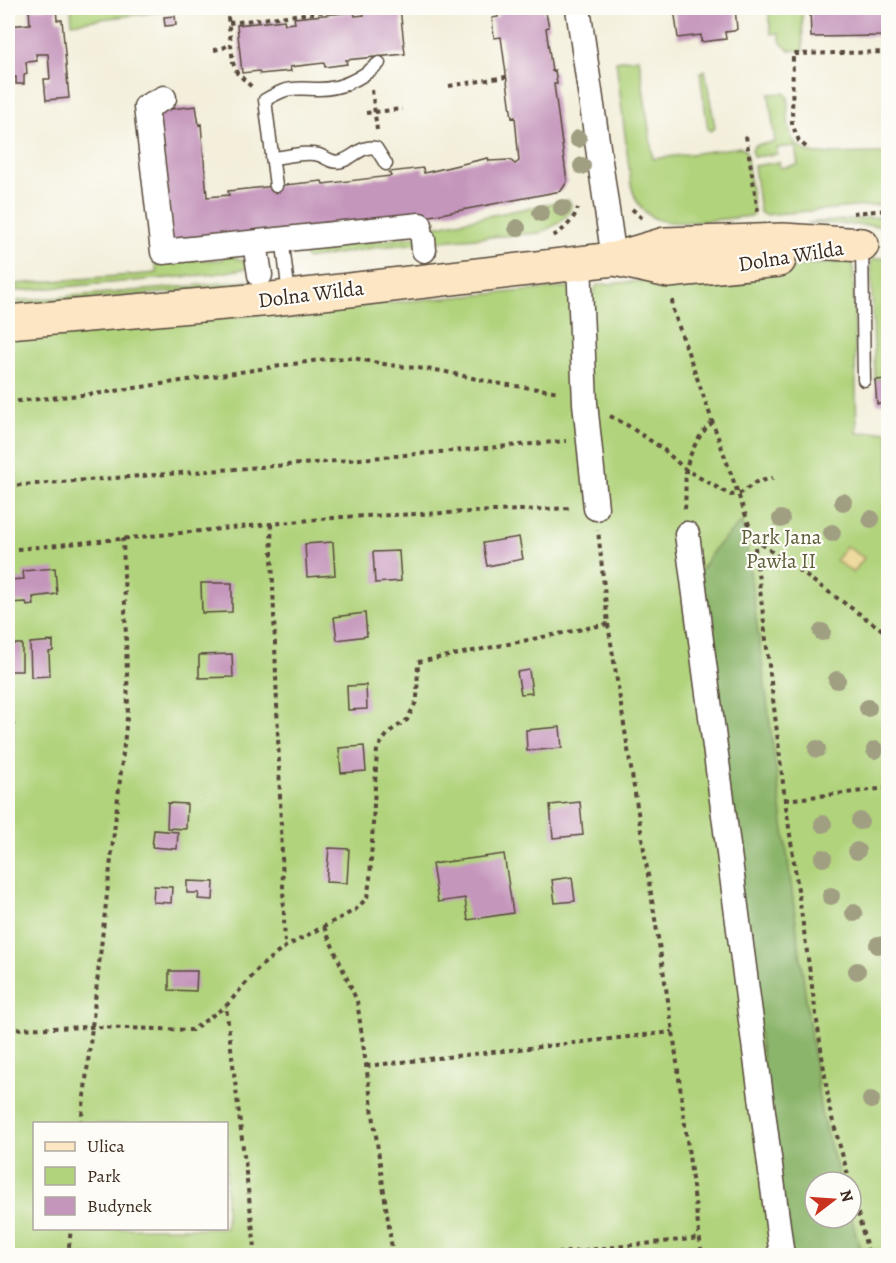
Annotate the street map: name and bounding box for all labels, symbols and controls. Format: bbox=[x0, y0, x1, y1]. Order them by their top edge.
street label: Dolna Wilda bbox=[736, 234, 846, 278]
street label: Dolna Wilda bbox=[256, 274, 366, 314]
park label: Park Jana Pawła II bbox=[741, 523, 822, 575]
legend bbox=[33, 1122, 228, 1230]
text: Ulica bbox=[87, 1134, 125, 1158]
text: Park bbox=[87, 1164, 121, 1188]
north arrow bbox=[803, 1170, 863, 1230]
text: N bbox=[834, 1187, 859, 1205]
text: Budynek bbox=[87, 1194, 152, 1218]

